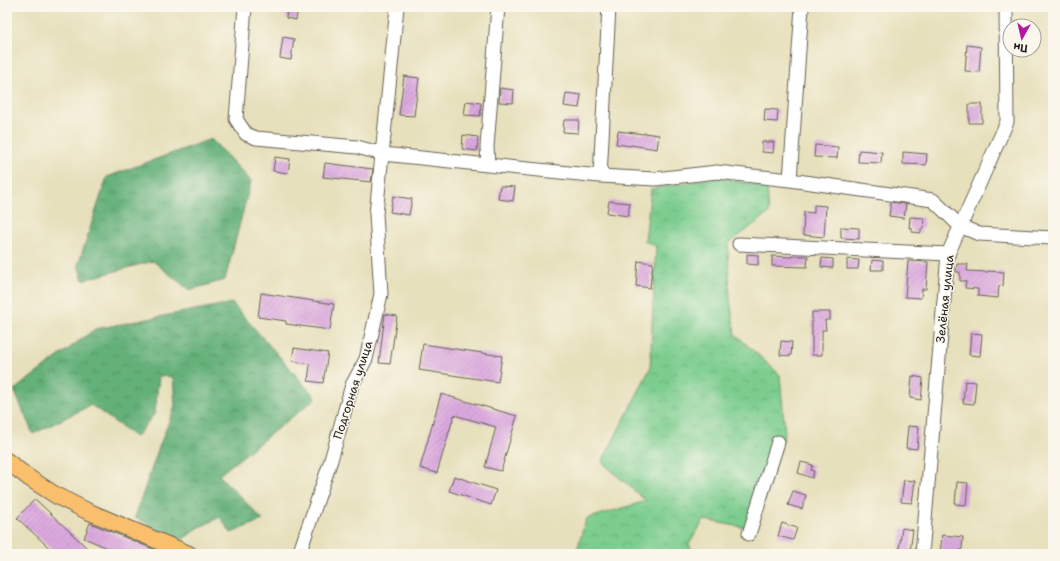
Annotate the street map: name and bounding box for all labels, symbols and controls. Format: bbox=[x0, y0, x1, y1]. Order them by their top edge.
north arrow bbox=[1002, 18, 1042, 58]
text: Пн bbox=[1012, 39, 1029, 56]
street label: Зелёная улица bbox=[932, 254, 958, 344]
street label: Подгорная улица bbox=[330, 338, 377, 441]

